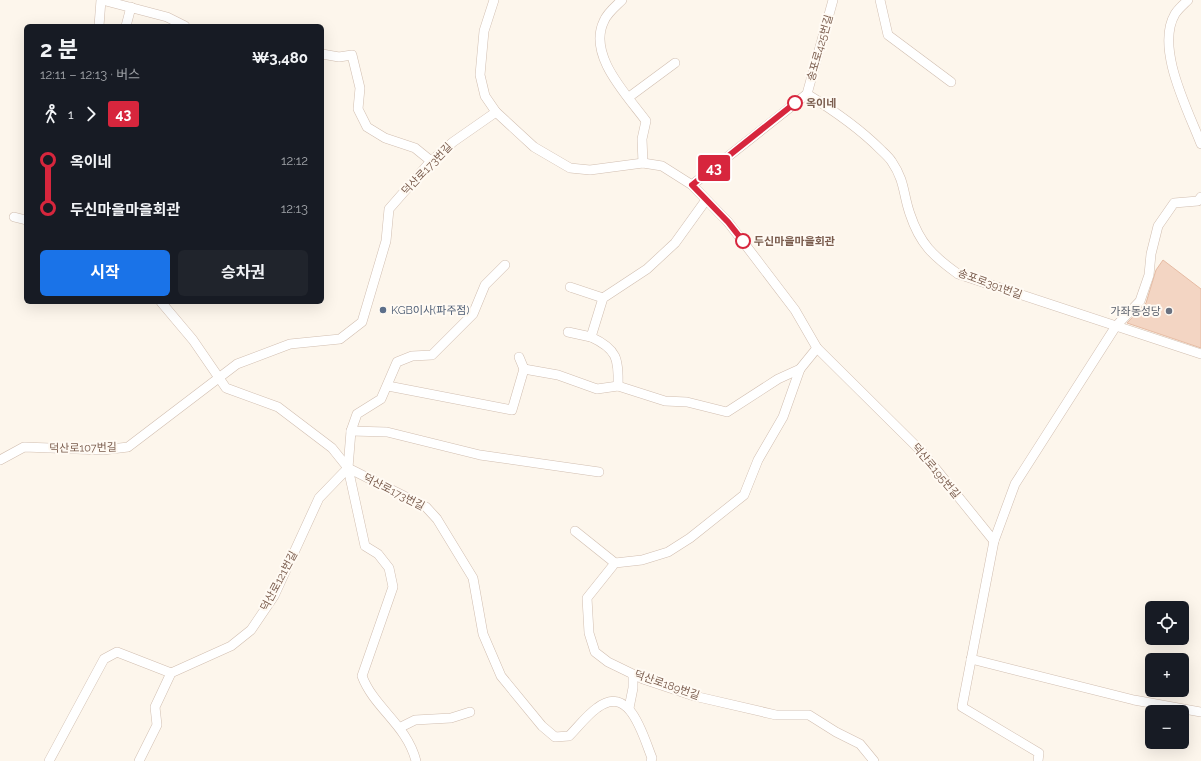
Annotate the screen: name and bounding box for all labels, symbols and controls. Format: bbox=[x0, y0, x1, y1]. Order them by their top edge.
street label: 송포로425번길 bbox=[804, 13, 836, 83]
text: 2 분 bbox=[40, 36, 78, 62]
text: ₩3,480 bbox=[252, 49, 308, 67]
text: 12:11 – 12:13 · 버스 bbox=[40, 67, 140, 82]
marker: 옥이네 bbox=[787, 95, 803, 111]
place label: 옥이네 bbox=[806, 97, 836, 110]
icon: walk bbox=[40, 103, 62, 125]
icon: forward bbox=[80, 103, 102, 125]
text: 43 bbox=[116, 106, 131, 122]
text: 1 bbox=[68, 107, 74, 122]
street label: 덕산로173번길 bbox=[399, 140, 455, 198]
text: 옥이네 bbox=[70, 153, 111, 171]
text: 12:12 bbox=[281, 153, 308, 168]
line badge: 43 bbox=[696, 155, 732, 181]
text: 43 bbox=[706, 160, 722, 176]
text: 두신마을마을회관 bbox=[70, 201, 180, 219]
text: 12:13 bbox=[281, 201, 308, 216]
marker: 두신마을마을회관 bbox=[735, 233, 751, 249]
place label: 두신마을마을회관 bbox=[754, 235, 835, 248]
button: 시작 bbox=[40, 250, 170, 296]
button: 승차권 bbox=[178, 250, 308, 296]
street label: 송포로391번길 bbox=[956, 266, 1024, 302]
place label: KGB이사(파주점) bbox=[391, 304, 469, 317]
marker: KGB이사(파주점) bbox=[378, 305, 388, 315]
place label: 가좌동성당 bbox=[1110, 305, 1161, 318]
marker: 가좌동성당 bbox=[1164, 306, 1174, 316]
street label: 덕산로107번길 bbox=[49, 441, 117, 455]
street label: 덕산로195번길 bbox=[909, 441, 963, 501]
street label: 덕산로173번길 bbox=[361, 471, 427, 513]
street label: 덕산로121번길 bbox=[258, 549, 300, 613]
map controls bbox=[1145, 601, 1189, 749]
button: locate bbox=[1145, 601, 1189, 645]
button: + bbox=[1145, 653, 1189, 697]
street label: 덕산로189번길 bbox=[633, 668, 701, 702]
button: − bbox=[1145, 705, 1189, 749]

